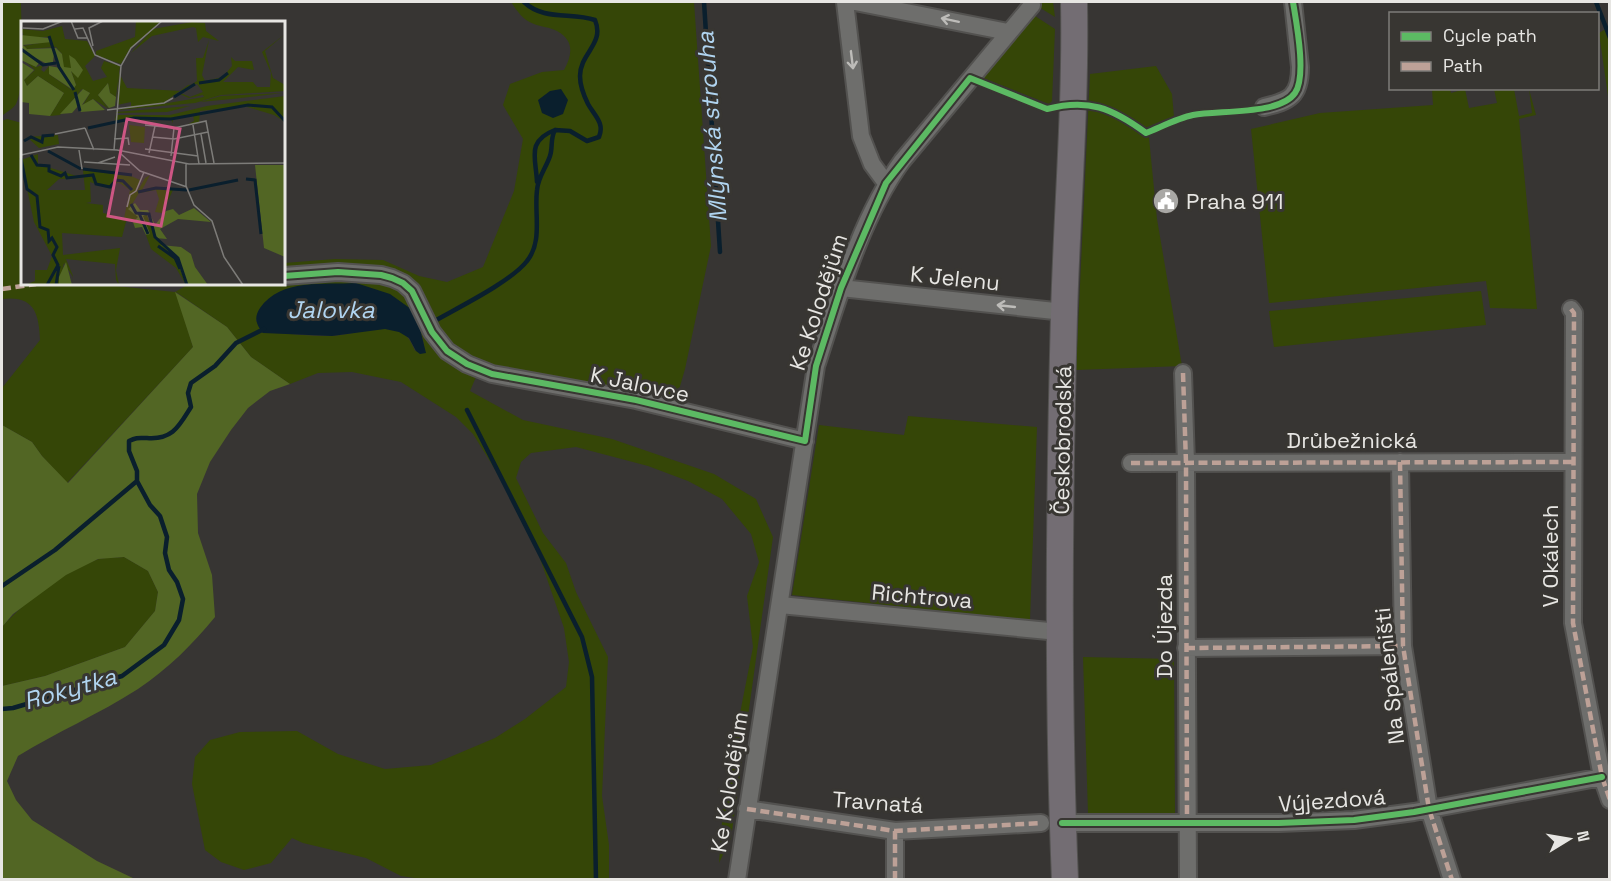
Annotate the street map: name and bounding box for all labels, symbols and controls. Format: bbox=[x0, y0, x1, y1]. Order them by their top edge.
legend bbox=[1389, 12, 1599, 90]
one-way arrow bbox=[941, 14, 961, 25]
inset map bbox=[21, 21, 285, 285]
text: Cycle path bbox=[1443, 24, 1537, 47]
water label: Mlýnská strouha bbox=[689, 30, 734, 224]
one-way arrow bbox=[846, 49, 857, 69]
text: Path bbox=[1443, 54, 1483, 77]
public building icon: Praha 911 bbox=[1151, 186, 1181, 216]
place label: Praha 911 bbox=[1186, 187, 1283, 215]
street label: Ke Kolodějům bbox=[783, 230, 853, 374]
street label: K Jelenu bbox=[909, 259, 1001, 297]
water label: Jalovka bbox=[287, 294, 375, 325]
one-way arrow bbox=[997, 300, 1017, 311]
street label: K Jalovce bbox=[588, 360, 692, 408]
street label: Českobrodská bbox=[1047, 365, 1077, 515]
street label: Drůbežnická bbox=[1287, 426, 1418, 454]
street label: V Okálech bbox=[1536, 505, 1564, 608]
street label: Do Újezda bbox=[1150, 573, 1178, 678]
street label: Richtrova bbox=[870, 578, 974, 614]
street label: Na Spáleništi bbox=[1368, 606, 1410, 746]
water label: Rokytka bbox=[20, 660, 120, 717]
street label: Ke Kolodějům bbox=[704, 710, 754, 854]
street label: Výjezdová bbox=[1277, 782, 1387, 818]
street label: Travnatá bbox=[832, 785, 925, 819]
north arrow bbox=[1539, 809, 1599, 869]
text: N bbox=[1572, 829, 1595, 844]

